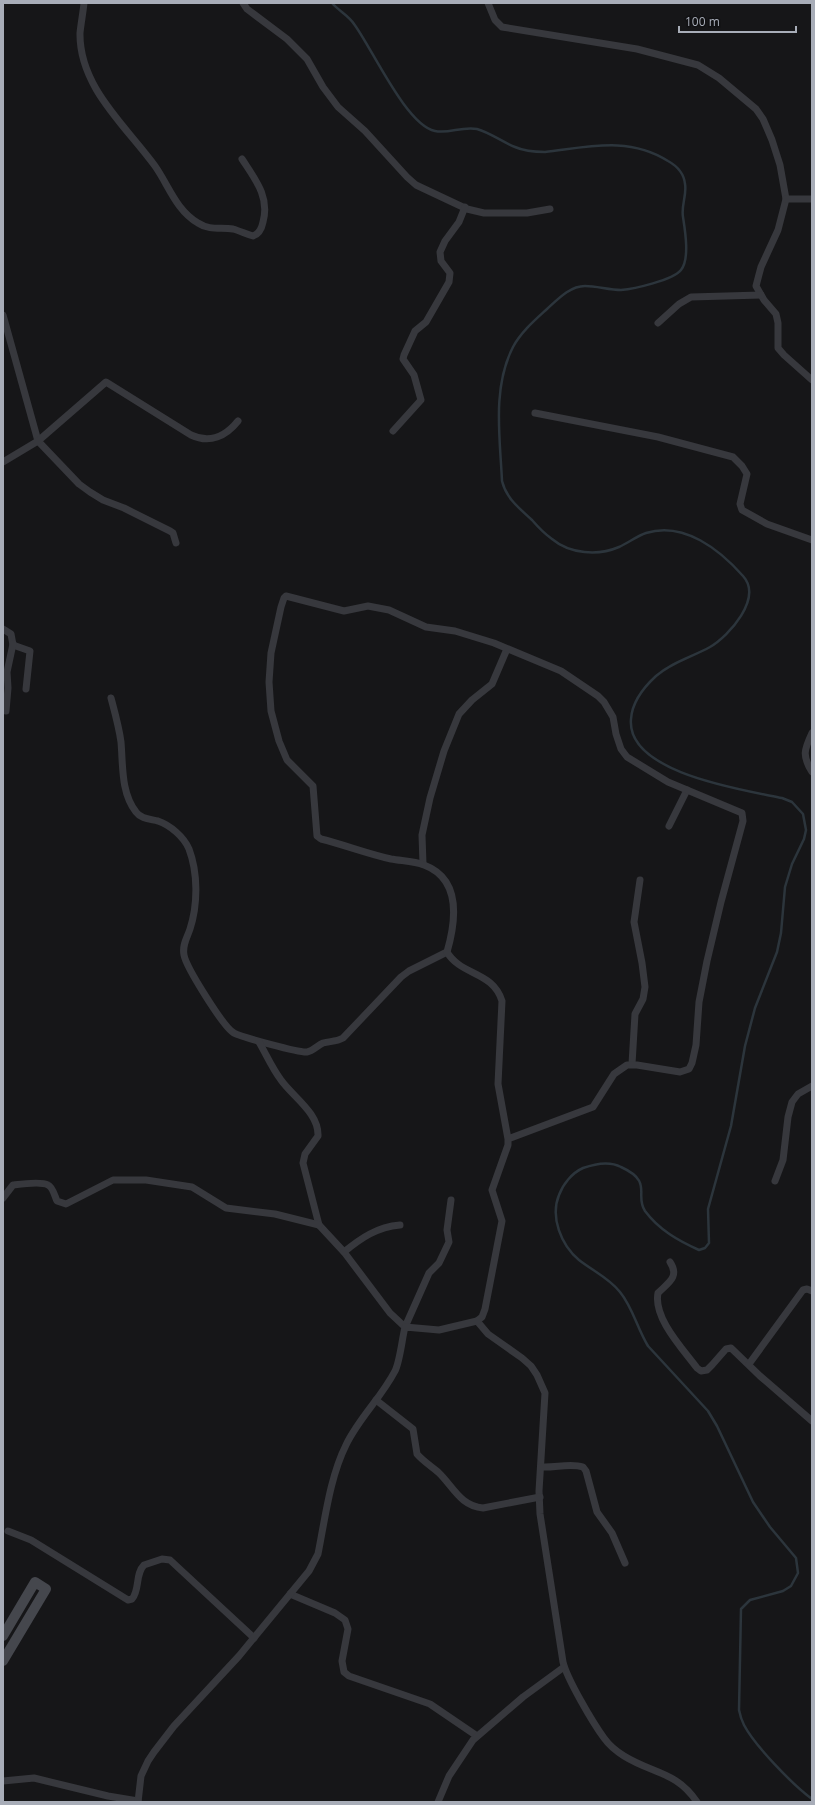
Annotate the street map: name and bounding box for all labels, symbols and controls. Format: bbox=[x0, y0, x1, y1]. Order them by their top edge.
scale bar bbox=[679, 8, 796, 34]
text: 100 m bbox=[685, 13, 720, 30]

